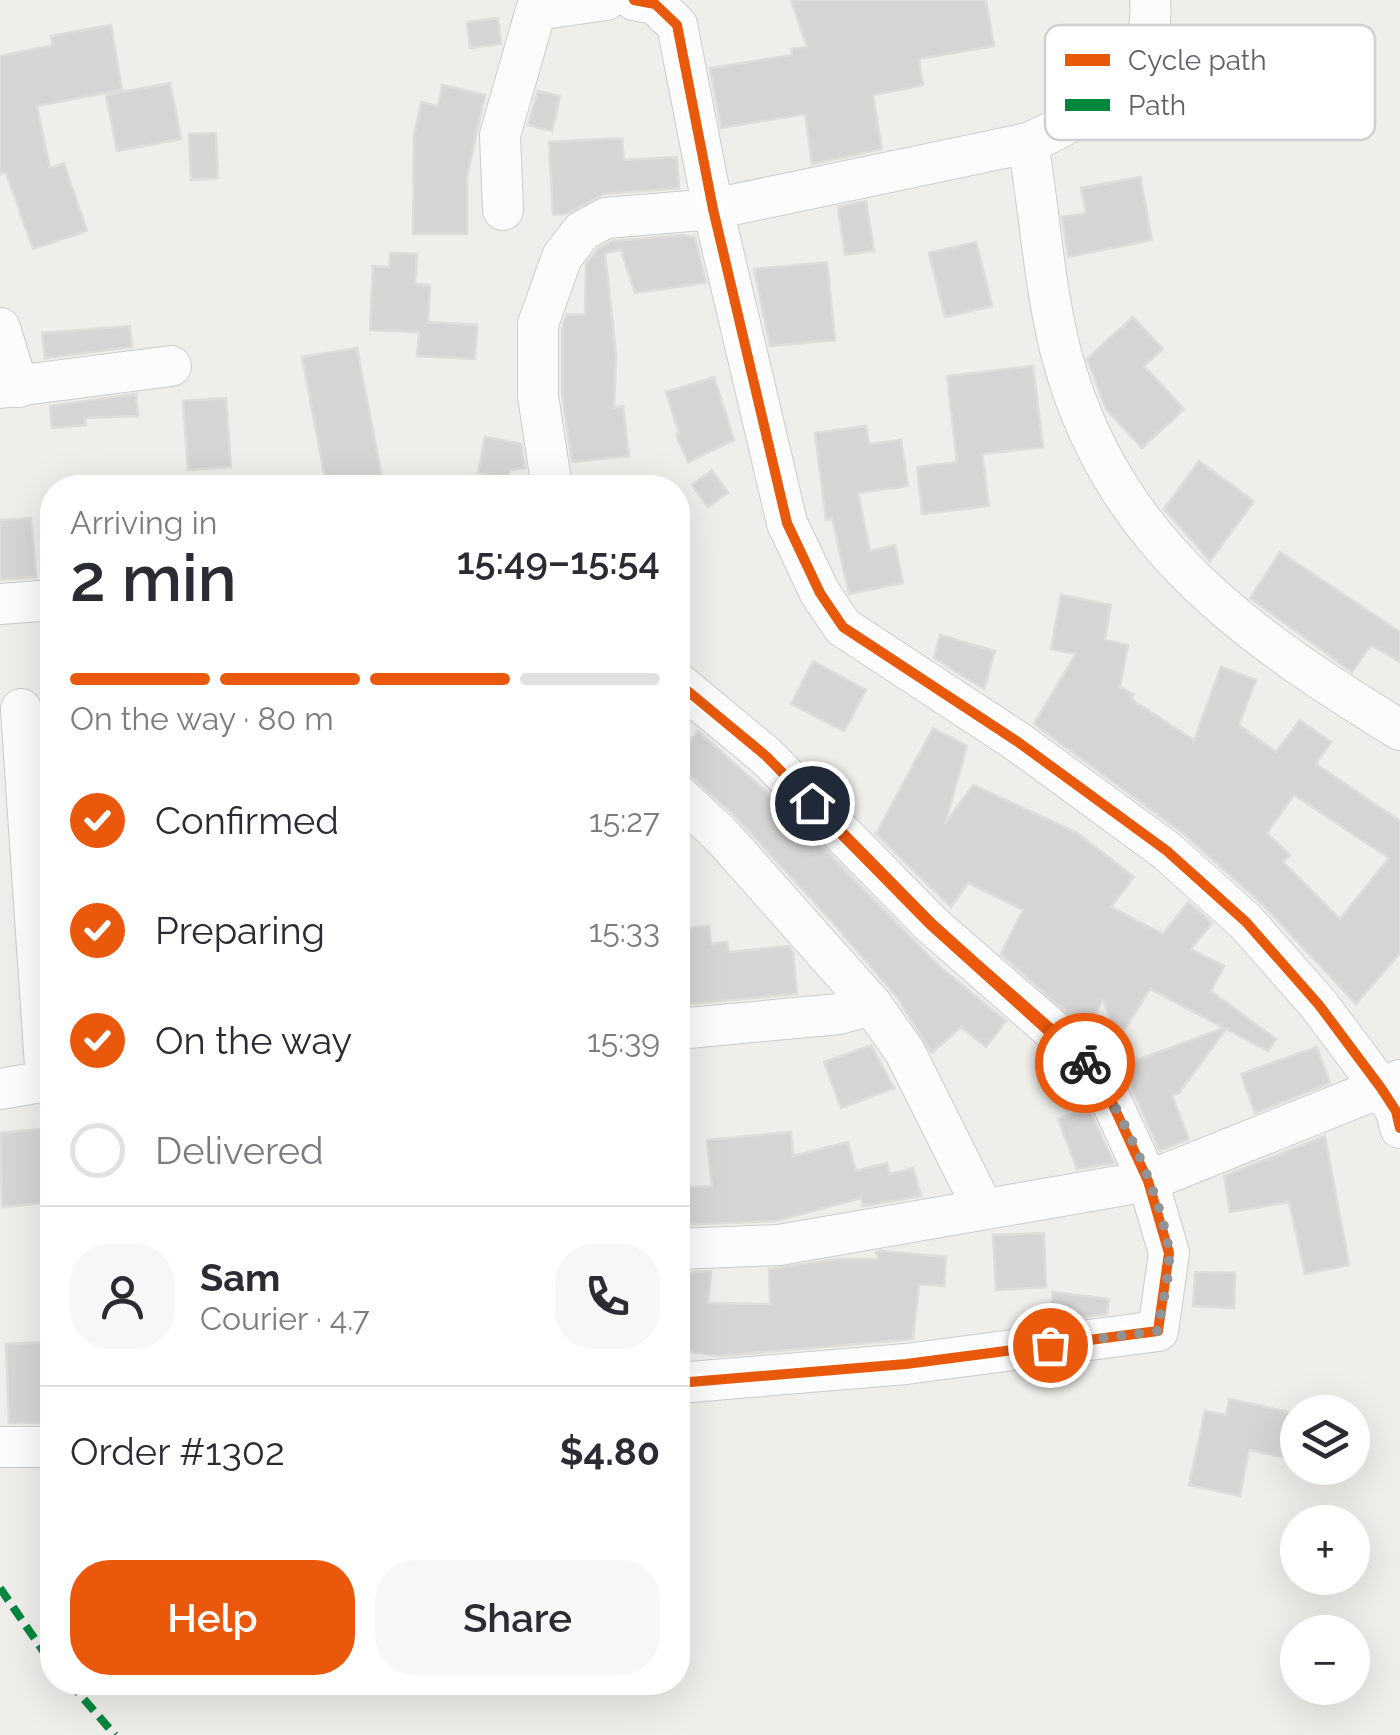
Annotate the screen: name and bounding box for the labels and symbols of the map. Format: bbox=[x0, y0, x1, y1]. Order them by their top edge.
legend bbox=[1045, 25, 1375, 140]
text: Cycle path bbox=[1128, 44, 1267, 77]
text: Path bbox=[1128, 89, 1186, 122]
pin bbox=[770, 761, 855, 846]
courier bbox=[1035, 1013, 1135, 1113]
pin bbox=[1008, 1303, 1093, 1388]

